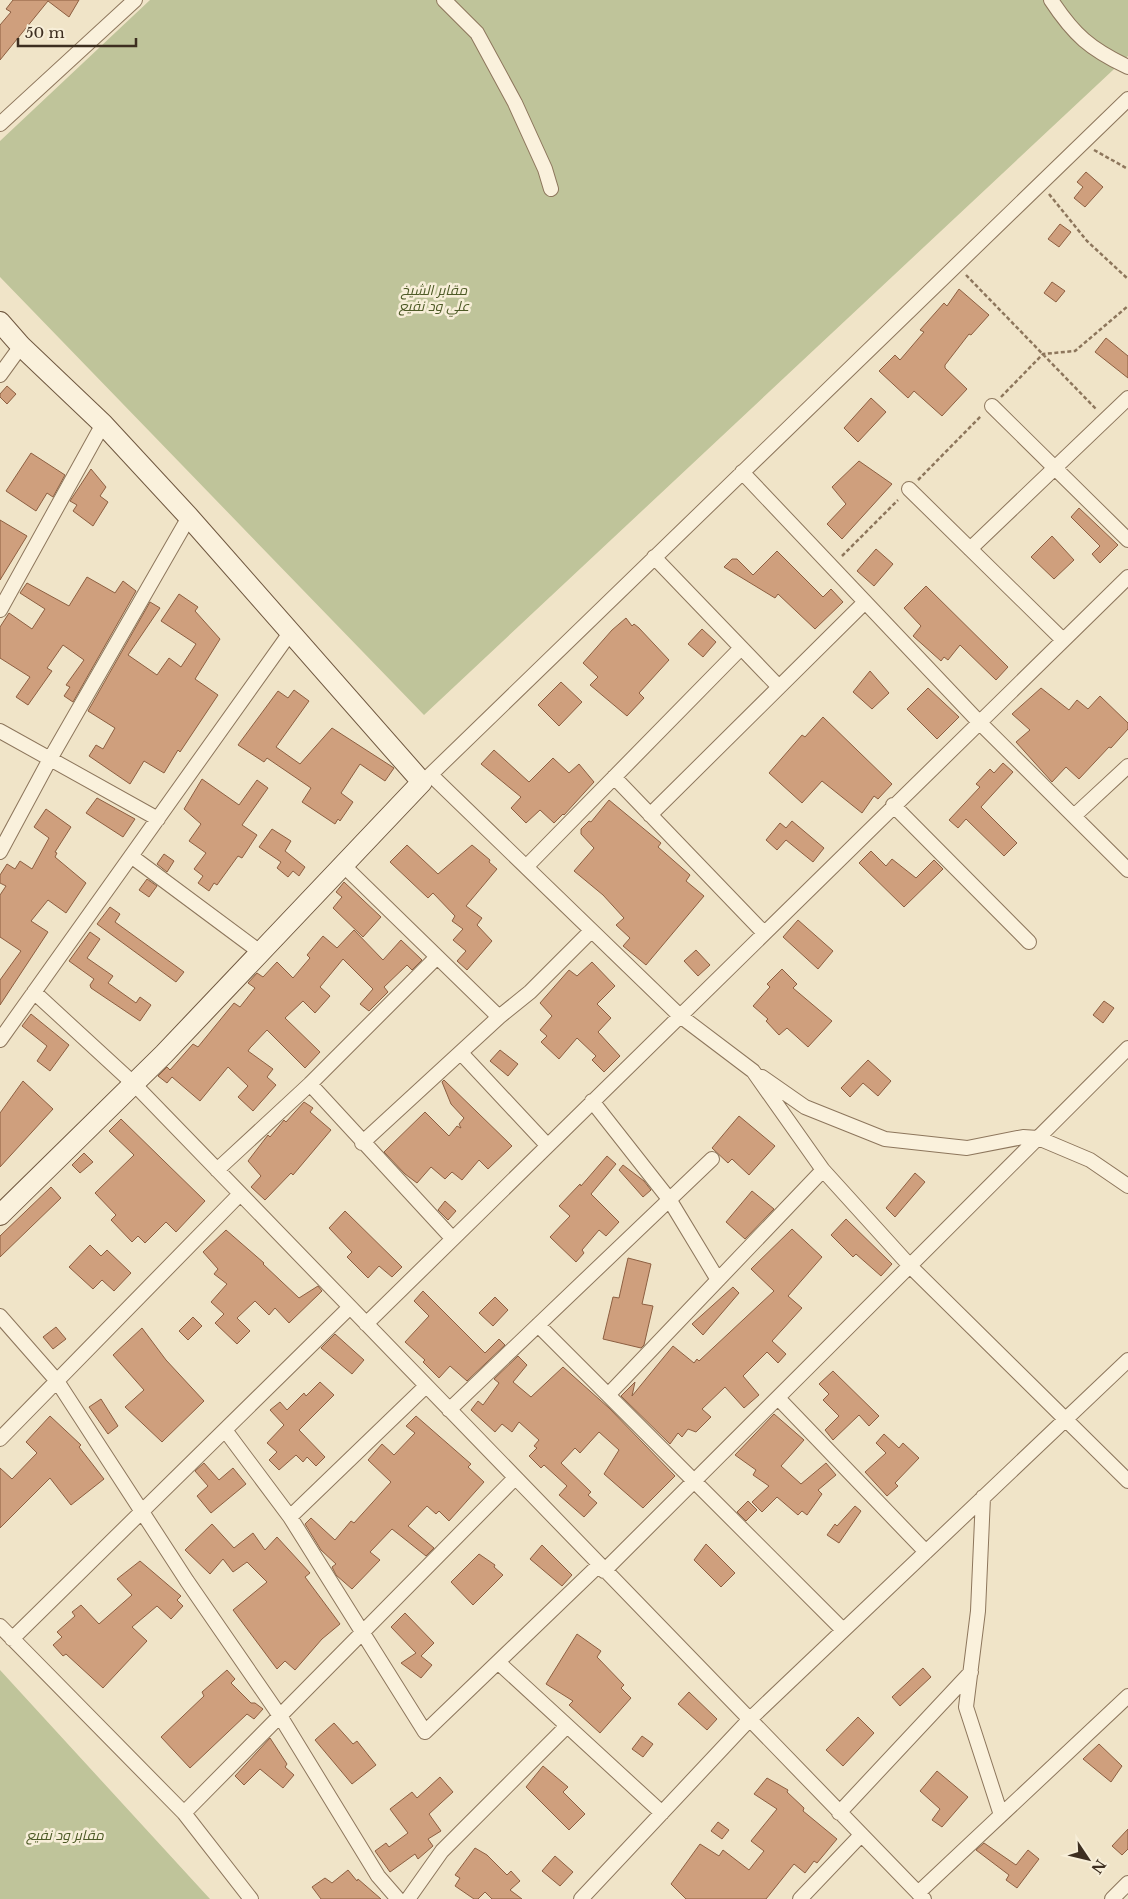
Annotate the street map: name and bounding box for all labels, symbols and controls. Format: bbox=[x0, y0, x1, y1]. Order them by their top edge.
scale bar bbox=[18, 15, 135, 47]
text: 50 m bbox=[25, 23, 65, 42]
park label: مقابر الشيخ علي ود نفيع bbox=[398, 281, 470, 318]
park label: مقابر ود نفيع bbox=[25, 1826, 105, 1845]
north arrow bbox=[1063, 1834, 1113, 1884]
text: N bbox=[1087, 1856, 1110, 1877]

